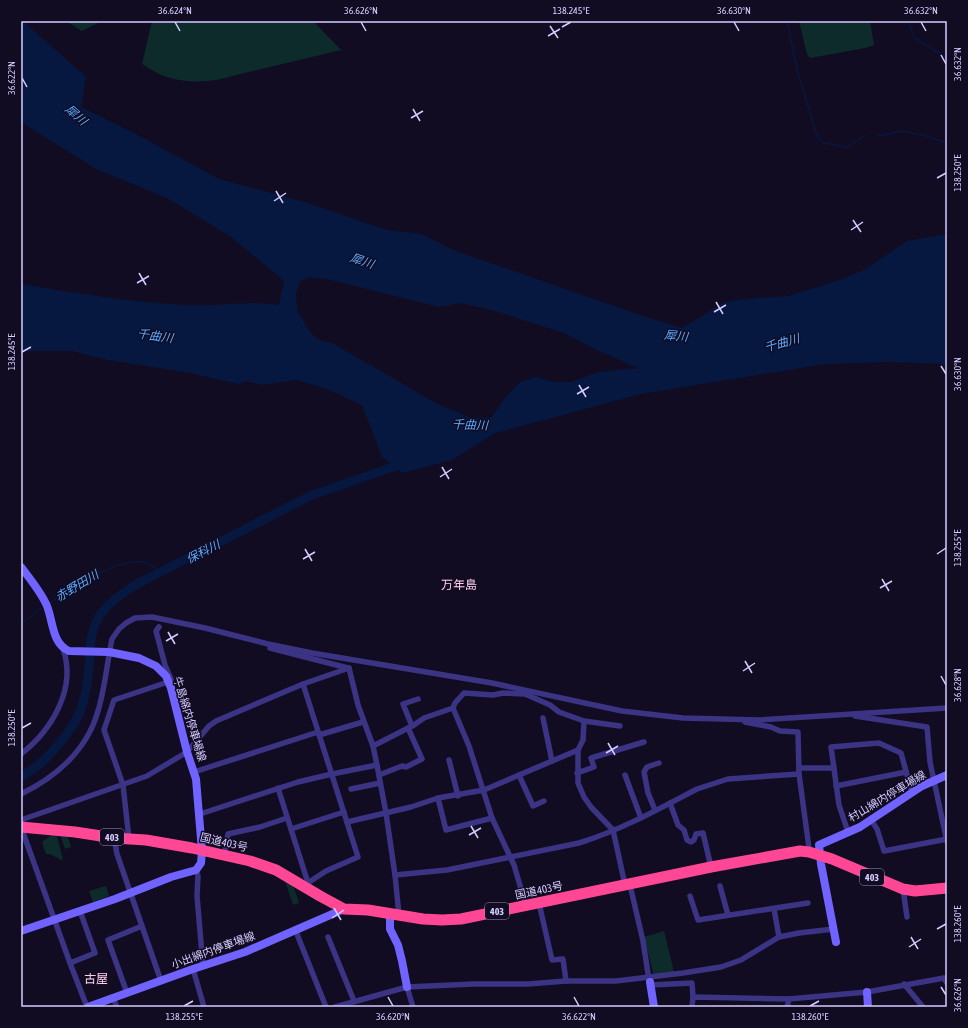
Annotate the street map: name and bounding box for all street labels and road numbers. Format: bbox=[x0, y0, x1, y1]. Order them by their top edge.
street label: 牛島綿内停車場線 bbox=[171, 675, 209, 763]
street label: 村山綿内停車場線 bbox=[846, 768, 928, 824]
road number: 403 bbox=[100, 829, 124, 845]
street label: 国道403号 bbox=[199, 831, 249, 853]
road number: 403 bbox=[860, 869, 884, 885]
street label: 国道403号 bbox=[514, 879, 564, 901]
road number: 403 bbox=[485, 903, 509, 919]
street label: 小出綿内停車場線 bbox=[170, 929, 256, 971]

